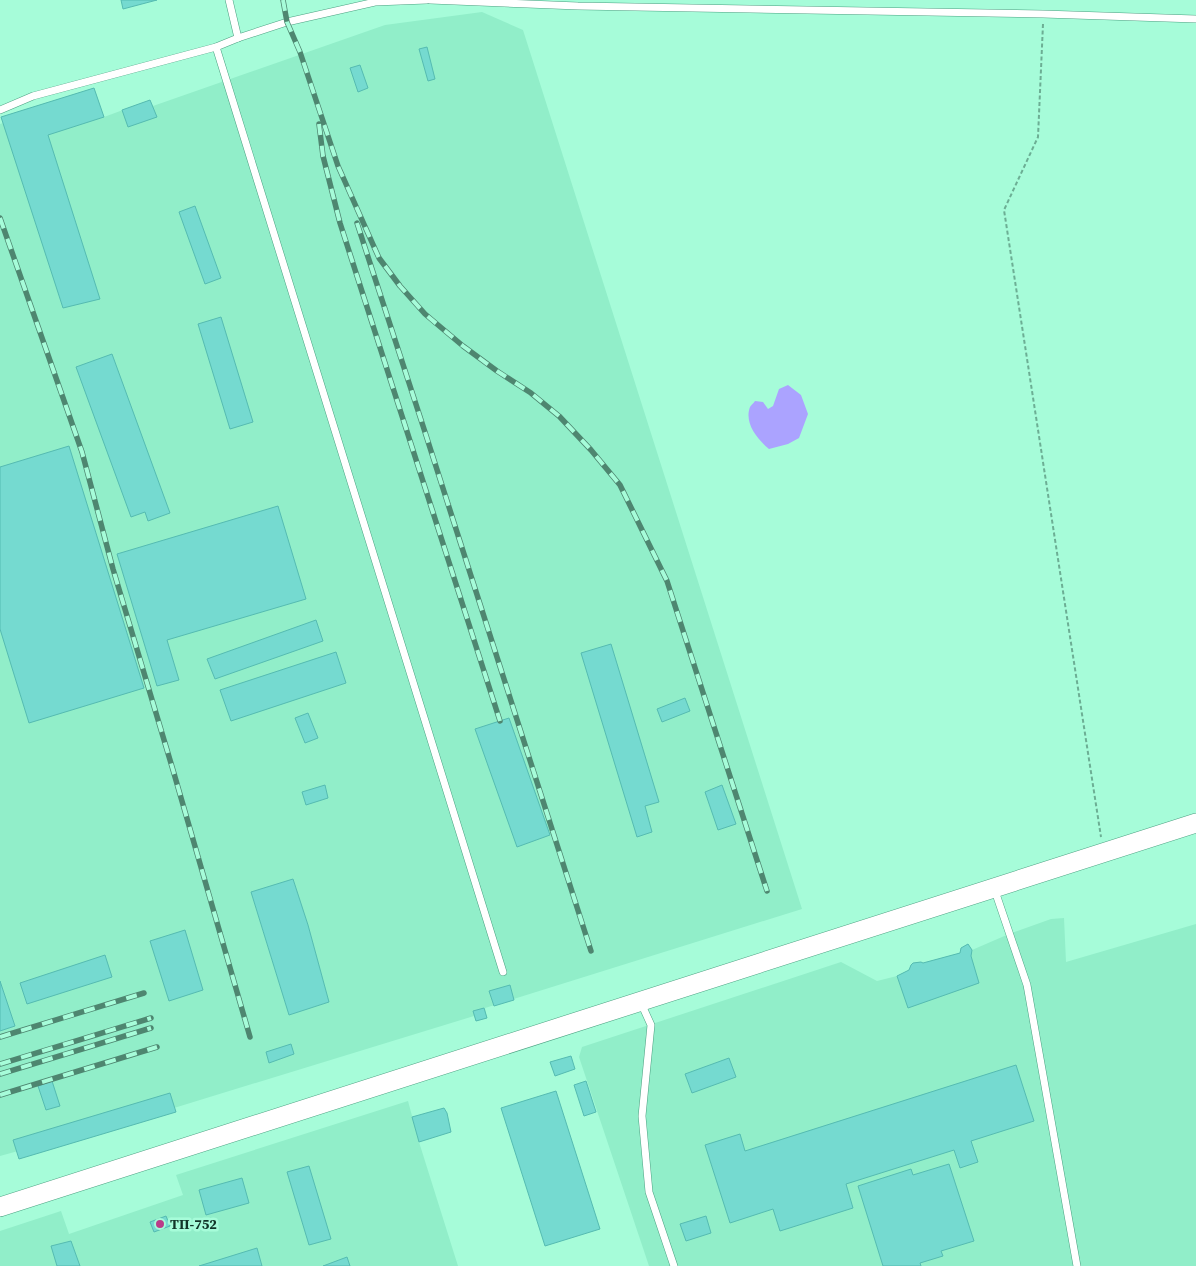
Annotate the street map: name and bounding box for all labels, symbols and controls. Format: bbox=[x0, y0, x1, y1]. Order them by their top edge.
place label: ТП-752 bbox=[170, 1214, 217, 1234]
marker: ТП-752 bbox=[154, 1218, 166, 1230]

